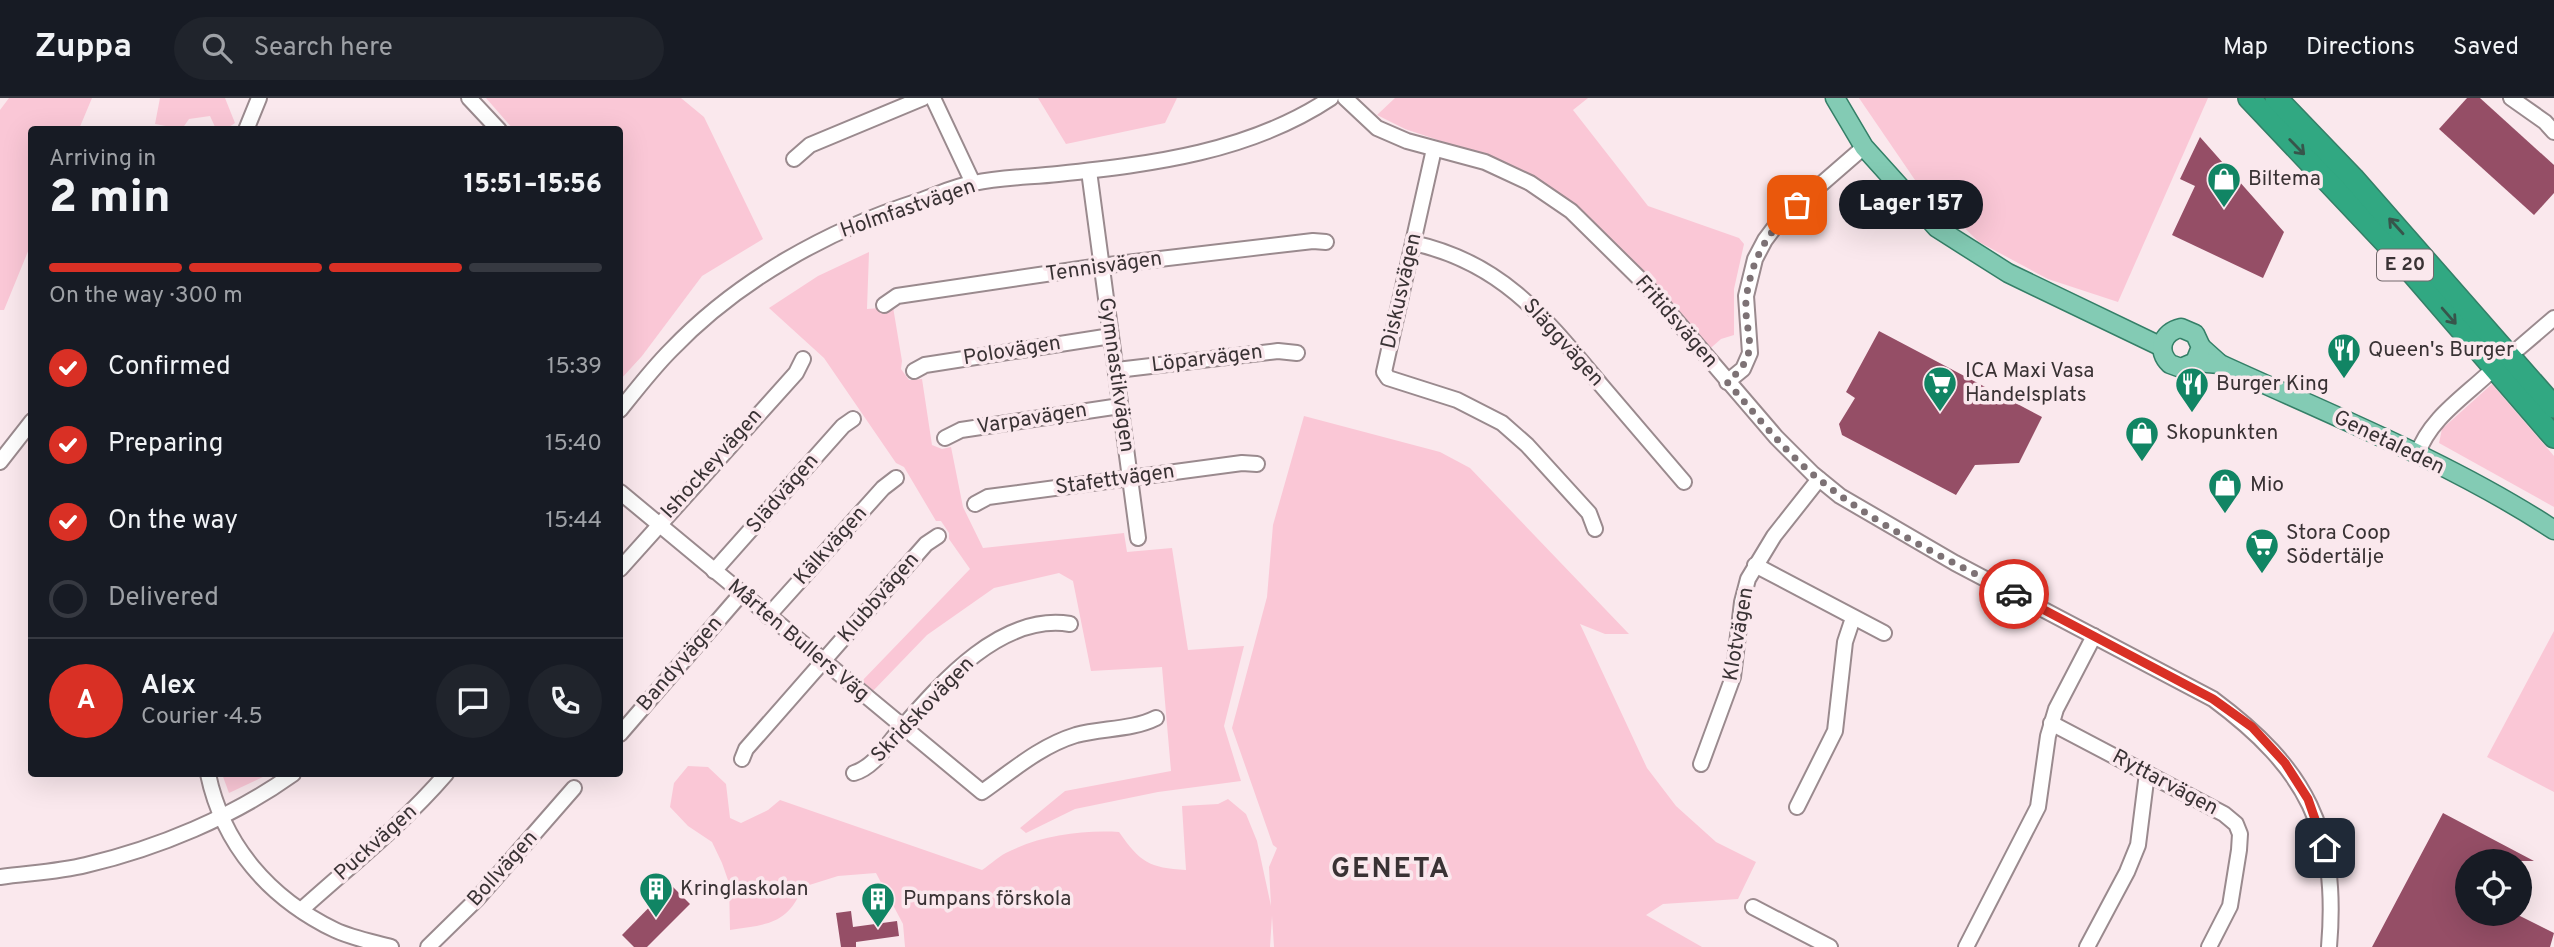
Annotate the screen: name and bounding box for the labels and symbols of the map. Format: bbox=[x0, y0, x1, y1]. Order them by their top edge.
one-way arrow bbox=[2289, 138, 2306, 155]
shop icon: Biltema bbox=[2205, 160, 2243, 209]
place label: Biltema bbox=[2248, 166, 2321, 193]
street label: Holmfastvägen bbox=[837, 173, 979, 245]
pin bbox=[1767, 175, 1827, 235]
callout: Lager 157 bbox=[1839, 180, 1982, 230]
one-way arrow bbox=[2388, 217, 2404, 235]
street label: Diskusvägen bbox=[1376, 230, 1428, 352]
street label: Tennisvägen bbox=[1044, 245, 1164, 289]
road number: E 20 bbox=[2377, 250, 2433, 280]
street label: Fritidsvägen bbox=[1628, 270, 1724, 374]
street label: Släggvägen bbox=[1516, 293, 1610, 393]
street label: Gymnastikvägen bbox=[1092, 296, 1140, 454]
one-way arrow bbox=[2441, 307, 2457, 325]
street label: Polovägen bbox=[961, 330, 1063, 372]
restaurant icon: Queen's Burger bbox=[2325, 331, 2363, 380]
place label: Queen's Burger bbox=[2368, 337, 2514, 364]
street label: Löparvägen bbox=[1150, 339, 1264, 379]
place label: ICA Maxi Vasa Handelsplats bbox=[1965, 358, 2094, 409]
supermarket icon: ICA Maxi Vasa Handelsplats bbox=[1921, 364, 1959, 413]
restaurant icon: Burger King bbox=[2173, 365, 2211, 414]
place label: Burger King bbox=[2216, 371, 2329, 398]
street label: Varpavägen bbox=[975, 397, 1089, 441]
street label: Ishockeyvägen bbox=[655, 403, 769, 525]
street label: Genetaleden bbox=[2329, 405, 2449, 481]
shop icon: Skopunkten bbox=[2123, 414, 2161, 463]
place label: Skopunkten bbox=[2166, 420, 2278, 447]
street label: Slädvägen bbox=[741, 448, 825, 540]
street label: Stafettvägen bbox=[1054, 458, 1176, 502]
shop icon: Mio bbox=[2206, 466, 2244, 515]
place label: Mio bbox=[2250, 472, 2284, 499]
street label: Kälkvägen bbox=[788, 501, 874, 591]
place label: Stora Coop Södertälje bbox=[2286, 520, 2391, 571]
supermarket icon: Stora Coop Södertälje bbox=[2243, 526, 2281, 575]
street label: Klubbvägen bbox=[832, 547, 926, 649]
courier bbox=[1979, 559, 2049, 629]
street label: Mårten Bullers Väg bbox=[721, 574, 875, 708]
street label: Klotvägen bbox=[1717, 585, 1761, 683]
street label: Bandyvägen bbox=[631, 611, 729, 717]
street label: Skridskovägen bbox=[866, 651, 980, 769]
street label: Ryttarvägen bbox=[2107, 744, 2223, 822]
street label: Puckvägen bbox=[329, 799, 423, 887]
pin bbox=[2295, 818, 2355, 878]
street label: Bollvägen bbox=[462, 825, 544, 913]
district label: GENETA bbox=[1331, 852, 1451, 888]
building icon: Kringlaskolan bbox=[637, 870, 675, 919]
place label: Kringlaskolan bbox=[680, 876, 809, 903]
building icon: Pumpans förskola bbox=[859, 880, 897, 929]
place label: Pumpans förskola bbox=[903, 886, 1071, 913]

